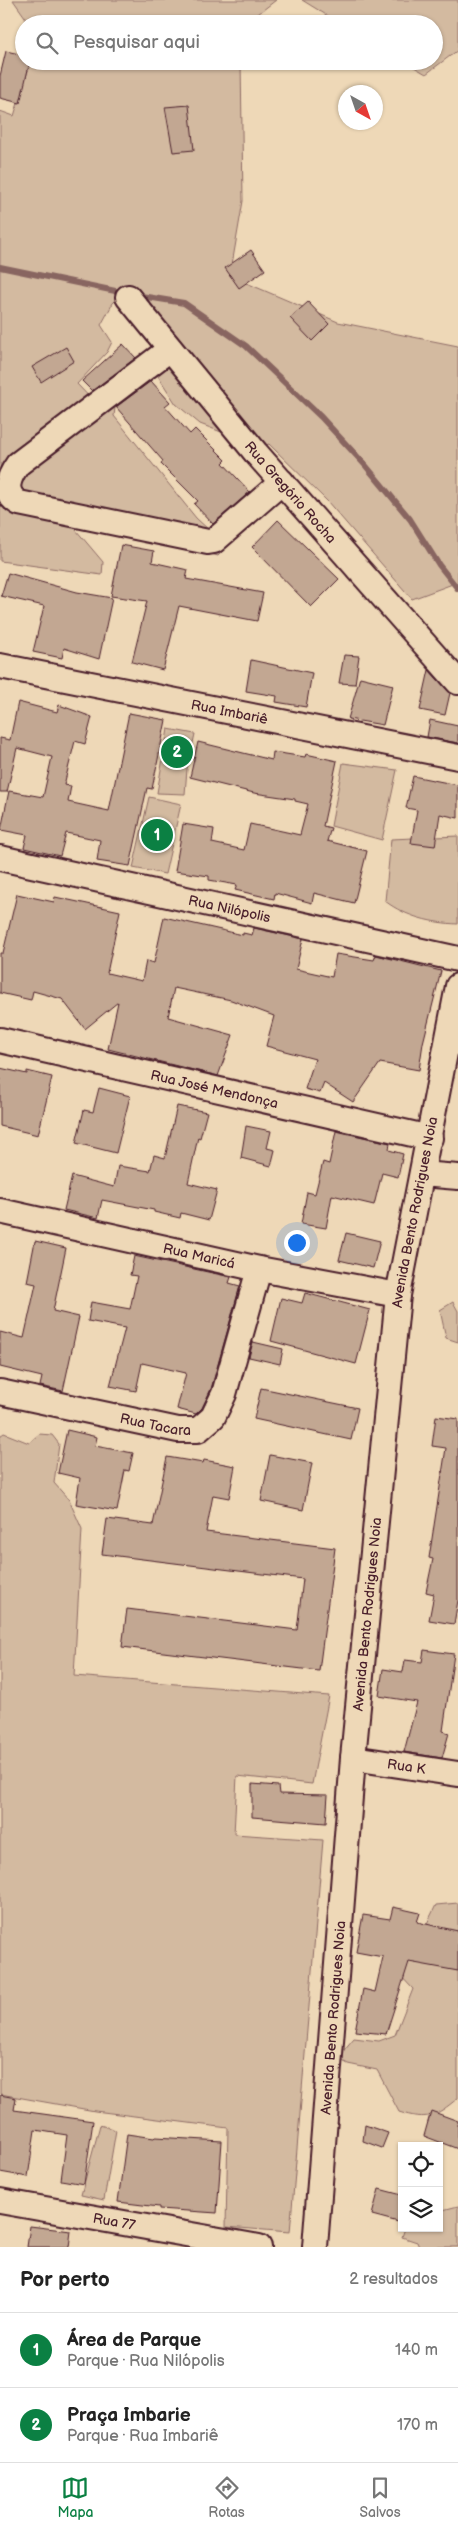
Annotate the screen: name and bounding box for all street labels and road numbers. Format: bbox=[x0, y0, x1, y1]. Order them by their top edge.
street label: Rua Gregório Rocha bbox=[241, 438, 340, 547]
street label: Rua Imbariê bbox=[189, 696, 270, 728]
street label: Rua Nilópolis bbox=[187, 892, 272, 926]
street label: Rua José Mendonça bbox=[149, 1067, 280, 1112]
street label: Avenida Bento Rodrigues Noia bbox=[389, 1115, 441, 1309]
street label: Rua Maricá bbox=[161, 1240, 237, 1272]
street label: Rua Tacara bbox=[118, 1410, 191, 1439]
street label: Avenida Bento Rodrigues Noia bbox=[350, 1517, 385, 1712]
street label: Rua K bbox=[386, 1755, 428, 1778]
street label: Avenida Bento Rodrigues Noia bbox=[317, 1920, 349, 2115]
street label: Rua 77 bbox=[92, 2210, 137, 2234]

